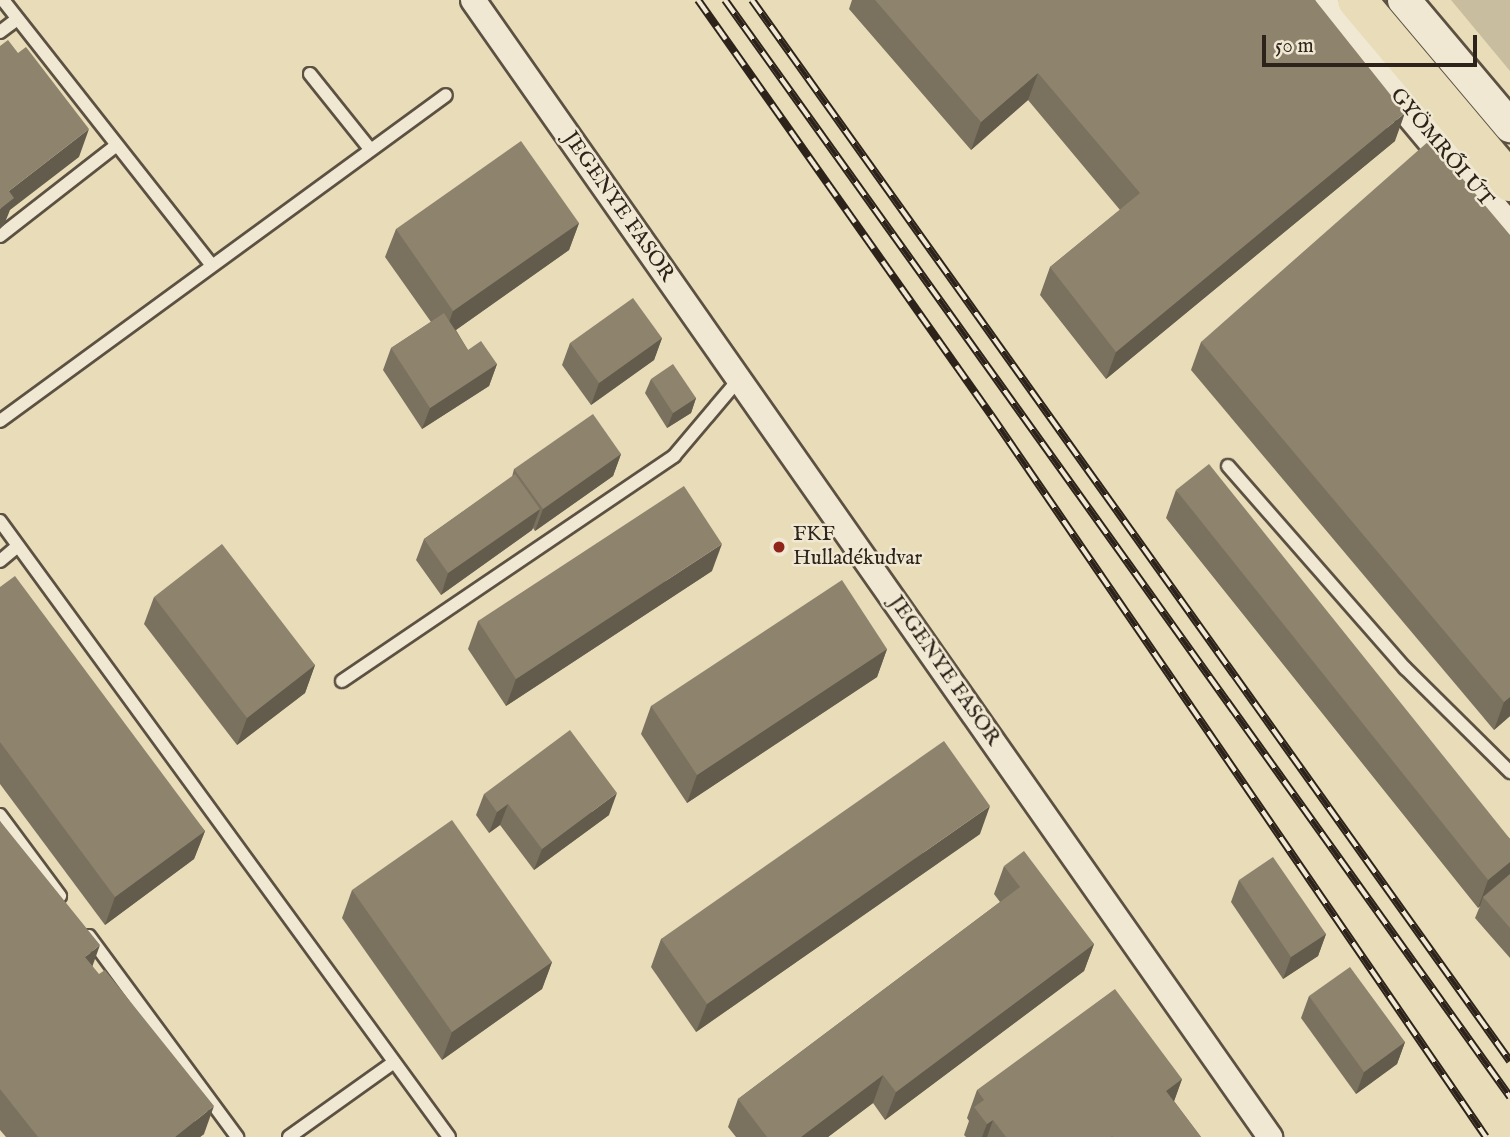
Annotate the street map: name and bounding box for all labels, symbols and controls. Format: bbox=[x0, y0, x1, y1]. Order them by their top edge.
scale bar bbox=[1265, 21, 1480, 65]
text: 50 m bbox=[1275, 33, 1314, 60]
street label: GYÖMRŐI ÚT bbox=[1384, 84, 1498, 212]
street label: JEGENYE FASOR bbox=[557, 127, 679, 287]
place label: FKF Hulladékudvar bbox=[793, 522, 922, 572]
marker: FKF Hulladékudvar bbox=[771, 539, 787, 555]
street label: JEGENYE FASOR bbox=[883, 591, 1005, 751]

